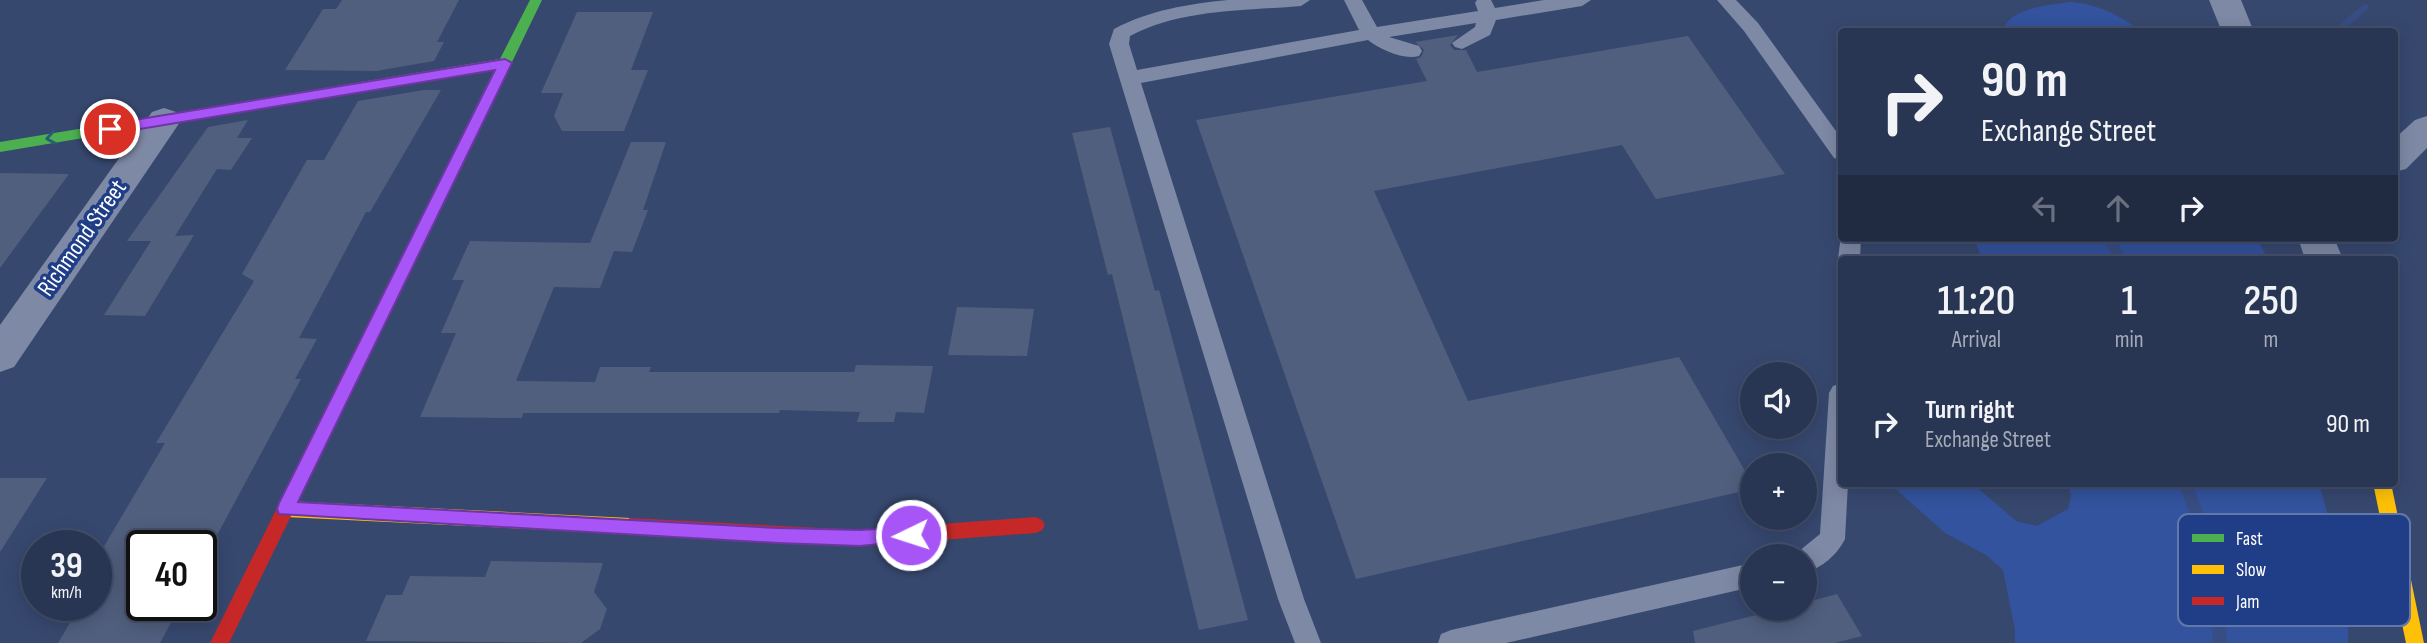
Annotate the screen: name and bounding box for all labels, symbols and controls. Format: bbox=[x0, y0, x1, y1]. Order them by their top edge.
text: 90 m bbox=[1981, 52, 2068, 111]
icon: right bbox=[1866, 56, 1957, 147]
pin bbox=[80, 99, 140, 159]
icon: arrive bbox=[91, 110, 129, 148]
text: Exchange Street bbox=[1981, 112, 2156, 151]
one-way arrow bbox=[45, 130, 57, 145]
street label: Richmond Street bbox=[31, 174, 133, 302]
icon: left bbox=[2026, 189, 2064, 227]
icon: ahead bbox=[2099, 189, 2137, 227]
icon: right bbox=[2172, 189, 2210, 227]
text: 11:20 bbox=[1938, 276, 2015, 327]
text: 1 bbox=[2121, 276, 2137, 327]
text: 250 bbox=[2243, 276, 2298, 327]
text: Arrival bbox=[1952, 326, 2001, 354]
text: min bbox=[2115, 326, 2144, 354]
text: m bbox=[2263, 326, 2278, 354]
map controls bbox=[1740, 362, 1817, 621]
button: sound bbox=[1740, 362, 1817, 439]
text: Turn right bbox=[1925, 395, 2014, 426]
icon: right bbox=[1866, 405, 1904, 443]
text: 90 m bbox=[2326, 409, 2370, 440]
text: Exchange Street bbox=[1925, 426, 2051, 454]
button: + bbox=[1740, 453, 1817, 530]
position arrow bbox=[874, 498, 948, 572]
legend bbox=[2178, 514, 2410, 626]
text: Fast bbox=[2236, 528, 2263, 551]
speed limit sign: 40 bbox=[126, 530, 217, 621]
button: − bbox=[1740, 544, 1817, 621]
text: 39 bbox=[50, 545, 83, 588]
text: Slow bbox=[2236, 559, 2266, 582]
text: km/h bbox=[51, 582, 82, 603]
text: Jam bbox=[2235, 591, 2259, 614]

